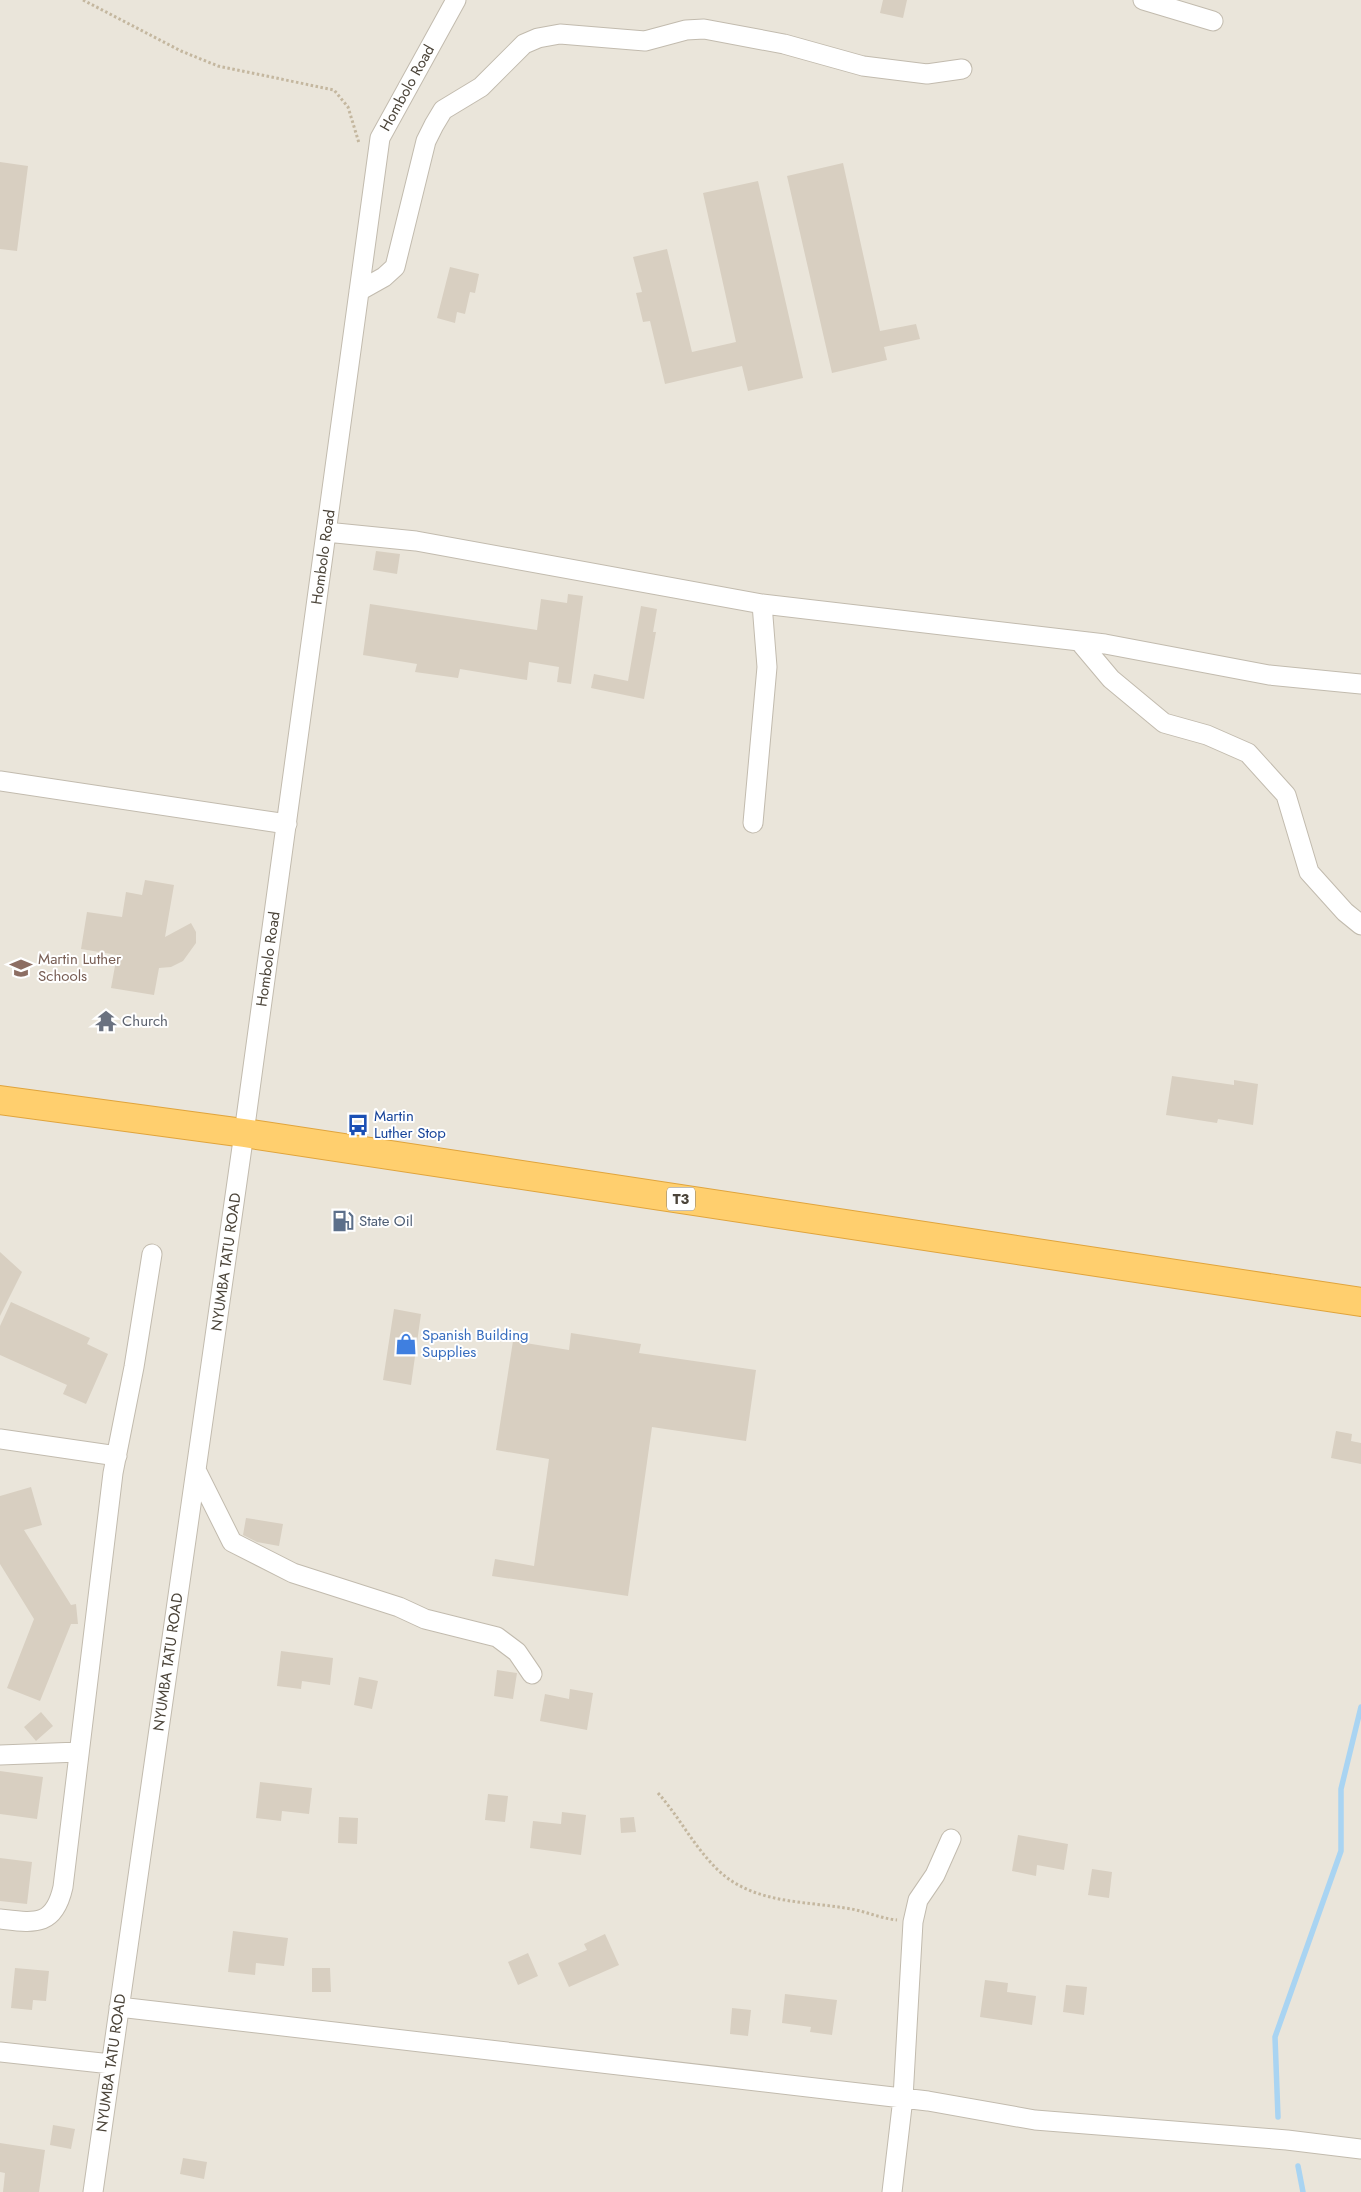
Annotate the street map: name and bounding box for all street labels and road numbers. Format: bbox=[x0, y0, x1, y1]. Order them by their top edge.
street label: Hombolo Road bbox=[374, 41, 440, 135]
street label: Hombolo Road bbox=[305, 508, 341, 606]
street label: Hombolo Road bbox=[250, 910, 286, 1008]
road number: T3 bbox=[667, 1188, 695, 1210]
street label: NYUMBA TATU ROAD bbox=[205, 1192, 247, 1332]
street label: NYUMBA TATU ROAD bbox=[147, 1592, 189, 1732]
street label: NYUMBA TATU ROAD bbox=[90, 1993, 132, 2133]

